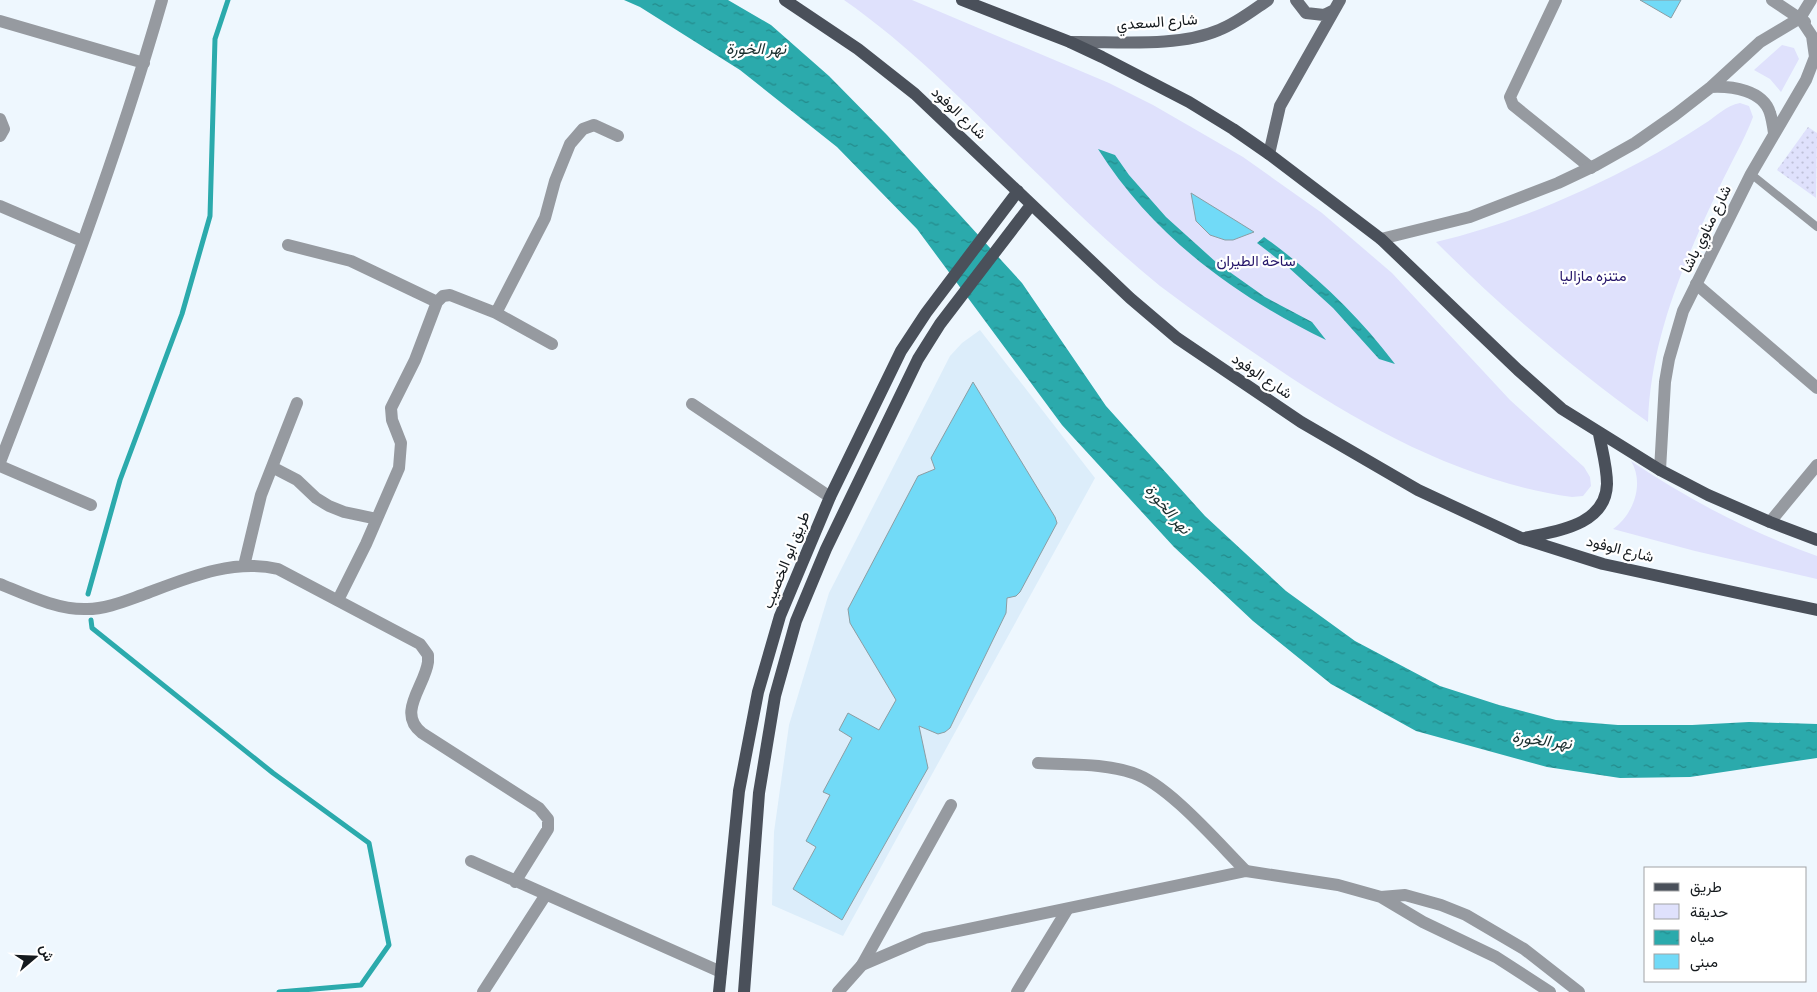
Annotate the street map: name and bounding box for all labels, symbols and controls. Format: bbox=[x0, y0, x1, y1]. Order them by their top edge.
street label: شارع السعدي bbox=[1116, 10, 1199, 38]
water label: نهر الخورة bbox=[726, 39, 787, 59]
street label: شارع الوفود bbox=[926, 83, 990, 145]
street label: شارع مناوي باشا bbox=[1677, 182, 1739, 278]
park label: ساحة الطيران bbox=[1216, 252, 1296, 270]
park label: متنزه مازاليا bbox=[1560, 267, 1626, 285]
street label: شارع الوفود bbox=[1227, 349, 1296, 404]
water label: نهر الخورة bbox=[1140, 480, 1196, 540]
street label: طريق ابو الخصيب bbox=[758, 508, 815, 612]
street label: شارع الوفود bbox=[1584, 532, 1656, 568]
water label: نهر الخورة bbox=[1511, 727, 1574, 754]
legend bbox=[1644, 867, 1807, 982]
text: طريق bbox=[1690, 878, 1722, 897]
text: حديقة bbox=[1690, 903, 1728, 921]
text: مياه bbox=[1690, 928, 1714, 946]
north arrow bbox=[10, 932, 60, 982]
text: ش bbox=[36, 942, 59, 964]
text: مبنى bbox=[1690, 953, 1718, 972]

